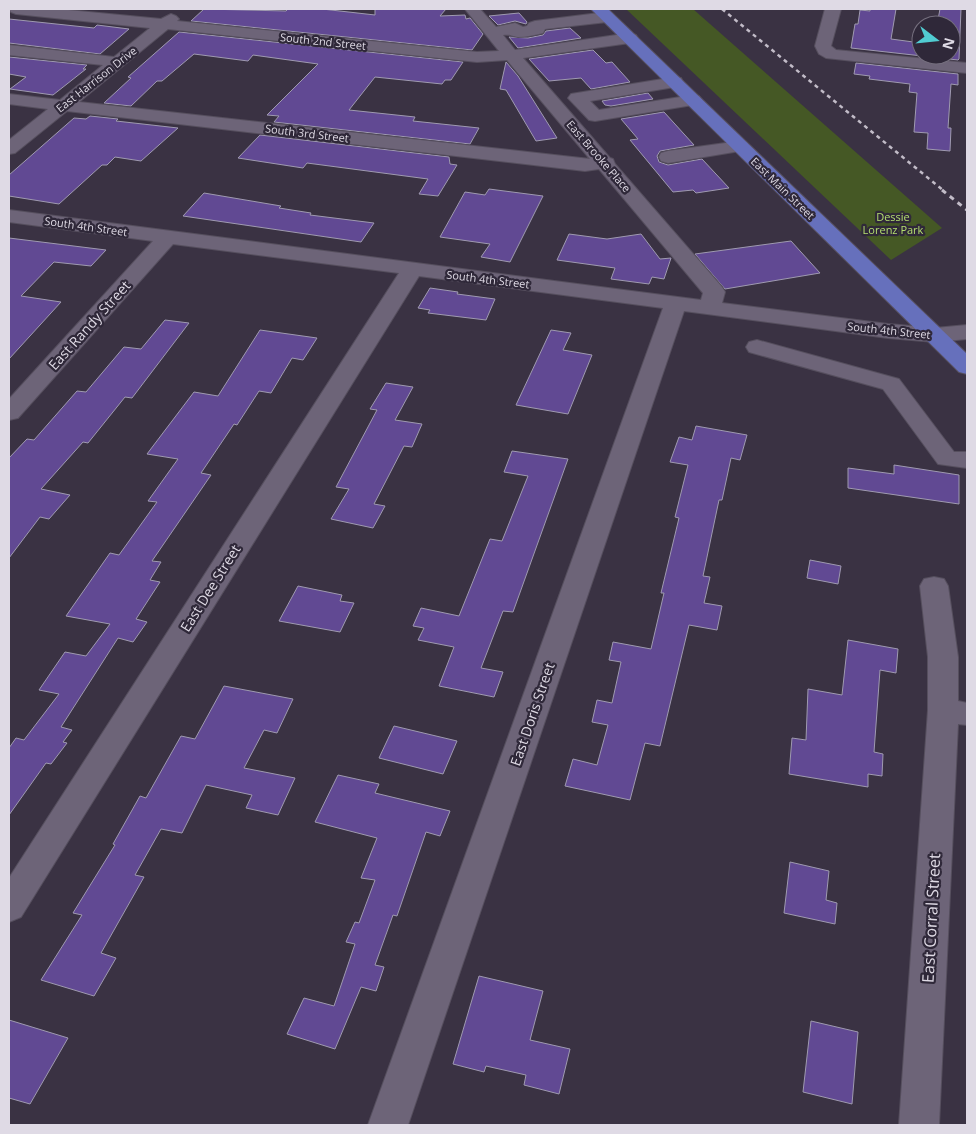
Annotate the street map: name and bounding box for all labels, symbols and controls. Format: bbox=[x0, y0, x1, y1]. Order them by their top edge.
north arrow bbox=[911, 15, 961, 65]
street label: South 2nd Street bbox=[279, 29, 367, 53]
text: N bbox=[938, 36, 960, 52]
street label: East Harrison Drive bbox=[53, 43, 139, 115]
street label: East Brooke Place bbox=[564, 117, 634, 195]
street label: South 3rd Street bbox=[264, 120, 350, 146]
street label: East Main Street bbox=[748, 154, 818, 222]
park label: Dessie Lorenz Park bbox=[863, 209, 924, 237]
street label: South 4th Street bbox=[44, 213, 128, 239]
street label: South 4th Street bbox=[446, 266, 530, 292]
street label: East Randy Street bbox=[44, 276, 134, 374]
street label: South 4th Street bbox=[847, 318, 931, 342]
street label: East Dee Street bbox=[176, 541, 244, 635]
street label: East Doris Street bbox=[505, 660, 559, 768]
street label: East Corral Street bbox=[917, 852, 945, 983]

